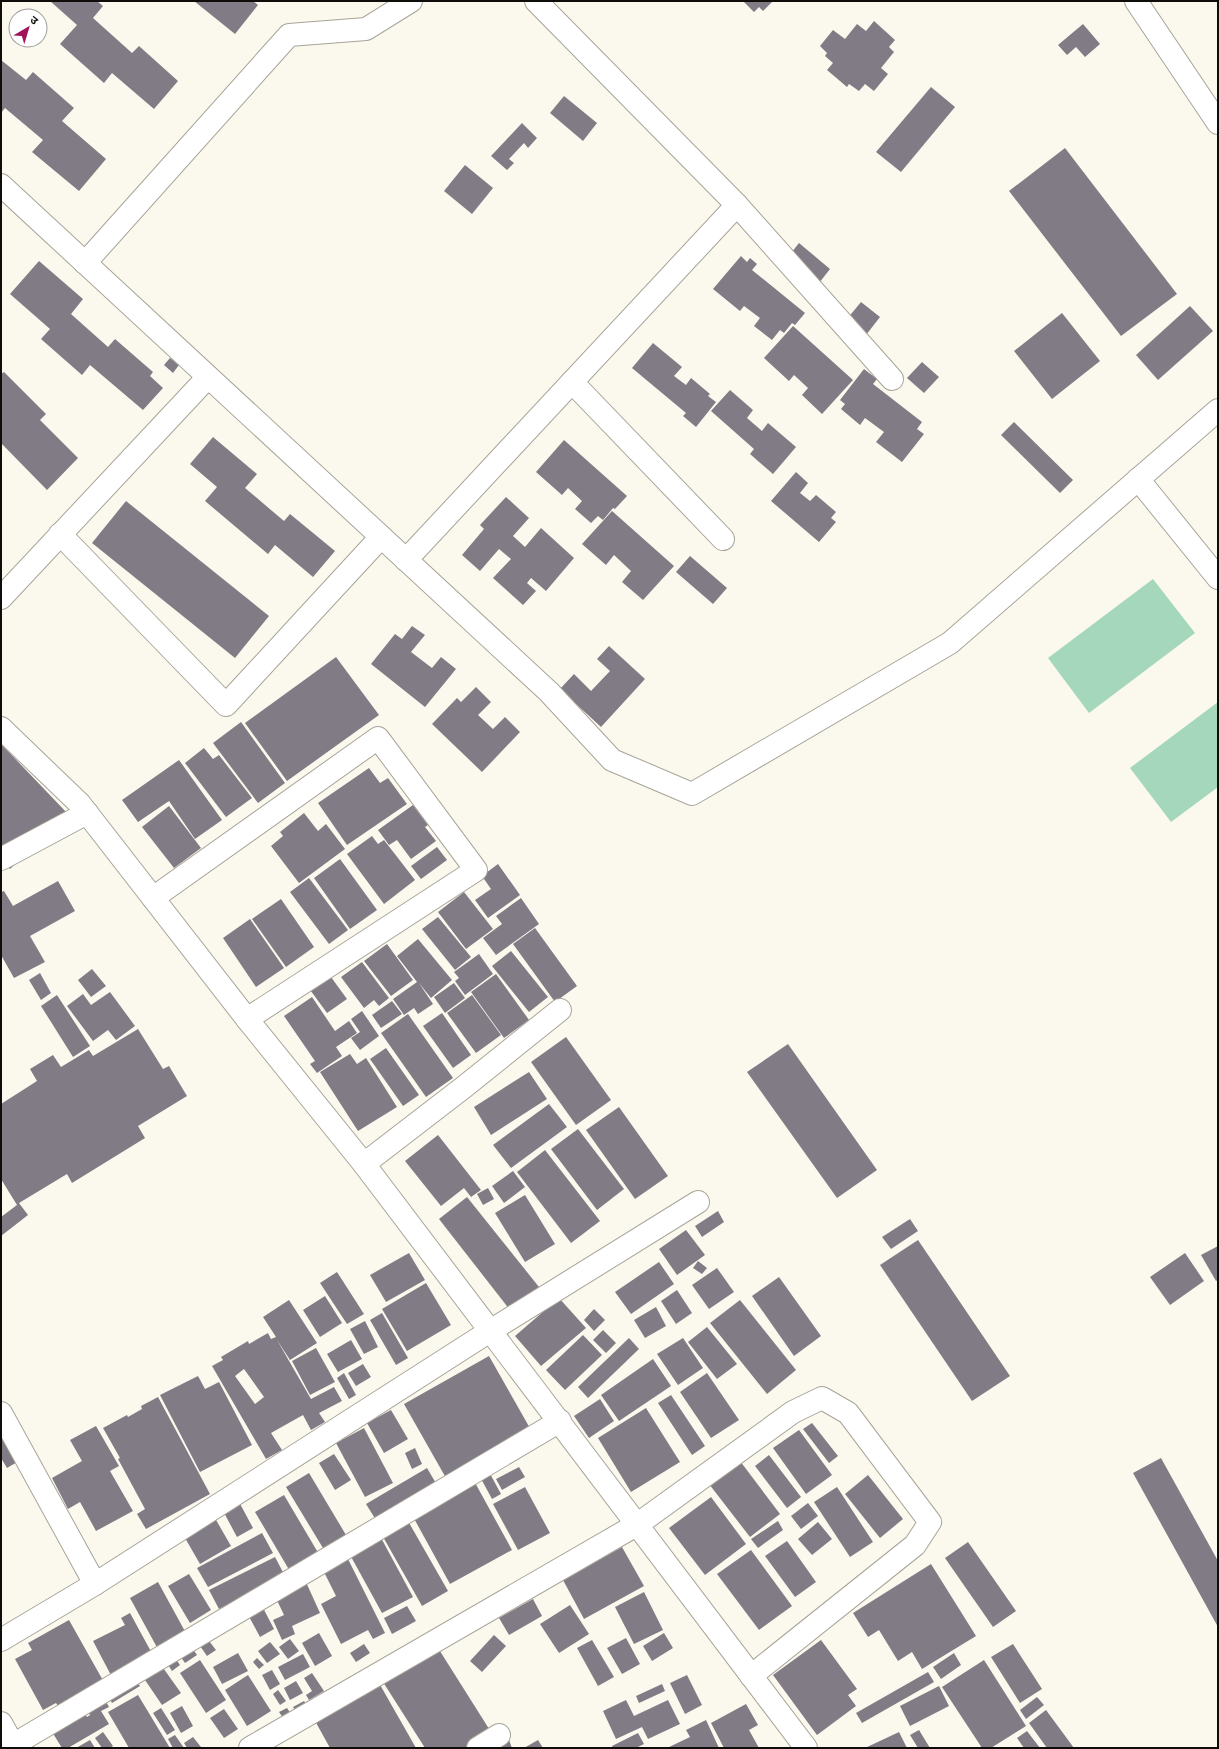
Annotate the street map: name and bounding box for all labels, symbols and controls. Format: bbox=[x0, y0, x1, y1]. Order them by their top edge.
north arrow bbox=[8, 8, 48, 48]
text: उ bbox=[27, 13, 41, 28]

